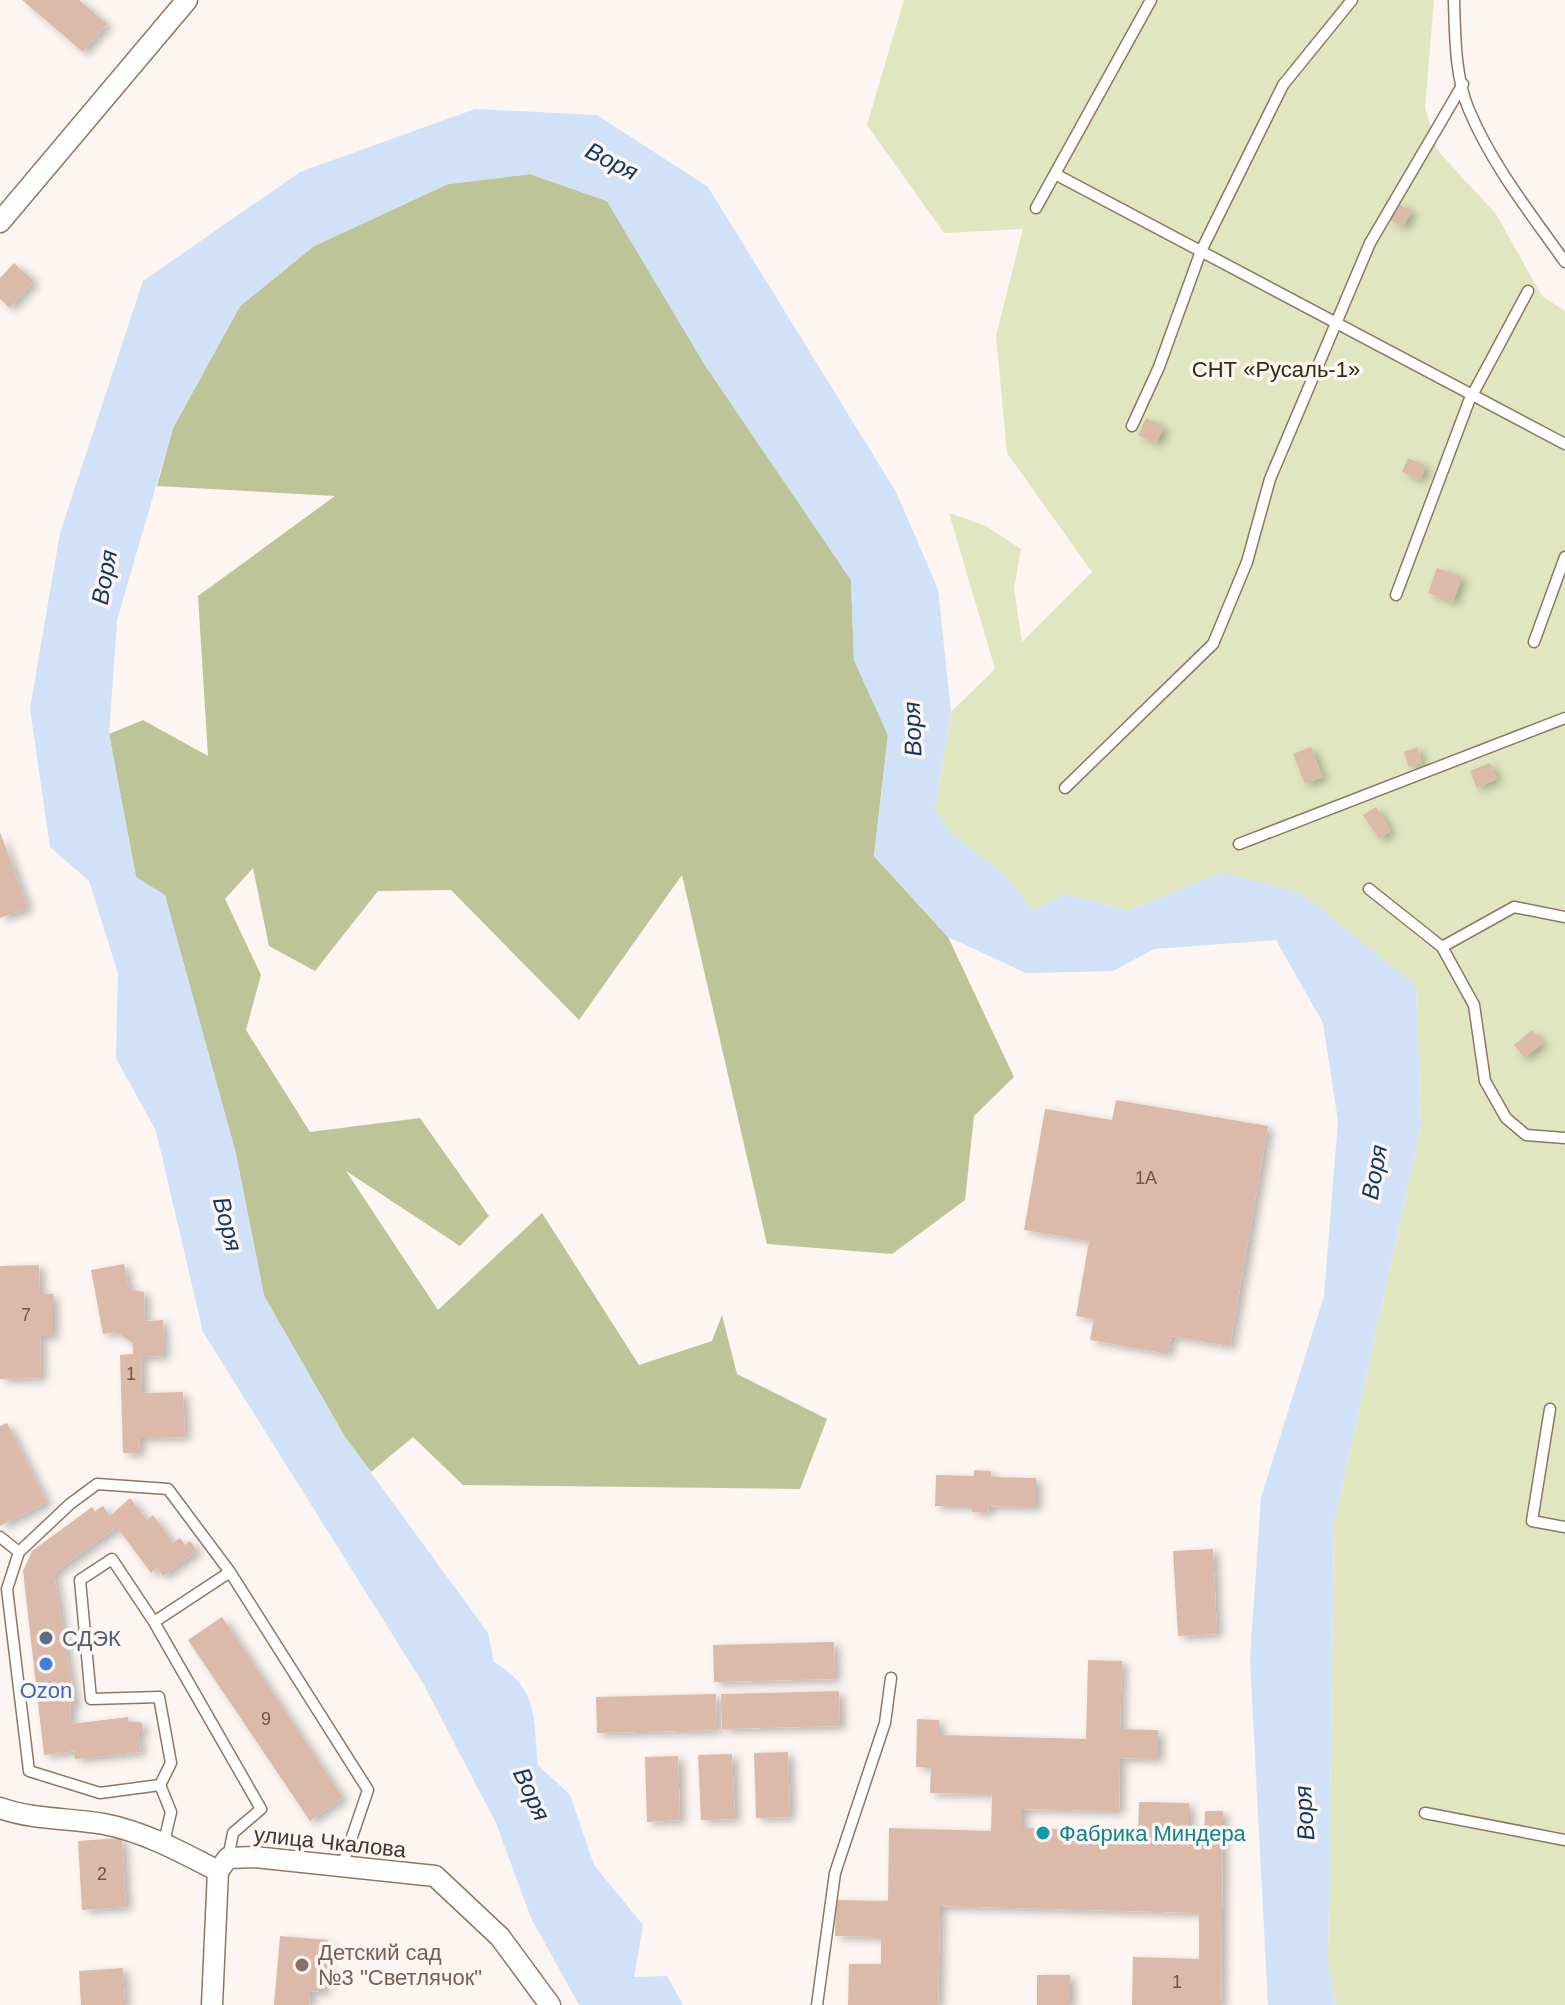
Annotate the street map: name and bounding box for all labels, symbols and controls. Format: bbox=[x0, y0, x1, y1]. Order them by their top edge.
water label: Воря bbox=[581, 136, 643, 186]
park label: СНТ «Русаль-1» bbox=[1192, 357, 1360, 382]
water label: Воря bbox=[86, 547, 122, 607]
water label: Воря bbox=[898, 701, 926, 757]
water label: Воря bbox=[1356, 1142, 1392, 1202]
house number: 1А bbox=[1135, 1168, 1157, 1188]
water label: Воря bbox=[208, 1194, 248, 1254]
house number: 7 bbox=[21, 1305, 31, 1325]
house number: 1 bbox=[126, 1364, 136, 1384]
place label: СДЭК bbox=[62, 1626, 121, 1651]
marker: СДЭК bbox=[37, 1629, 55, 1647]
marker: Ozon bbox=[37, 1655, 55, 1673]
place label: Ozon bbox=[20, 1678, 72, 1703]
house number: 9 bbox=[261, 1709, 271, 1729]
water label: Воря bbox=[508, 1763, 556, 1825]
water label: Воря bbox=[1289, 1784, 1319, 1842]
place label: Фабрика Миндера bbox=[1059, 1821, 1247, 1846]
street label: улица Чкалова bbox=[253, 1822, 408, 1862]
marker: Фабрика Миндера bbox=[1034, 1824, 1052, 1842]
house number: 2 bbox=[97, 1864, 107, 1884]
place label: Детский сад №3 "Светлячок" bbox=[318, 1940, 482, 1990]
marker: Детский сад №3 "Светлячок" bbox=[293, 1956, 311, 1974]
house number: 1 bbox=[1172, 1972, 1182, 1992]

